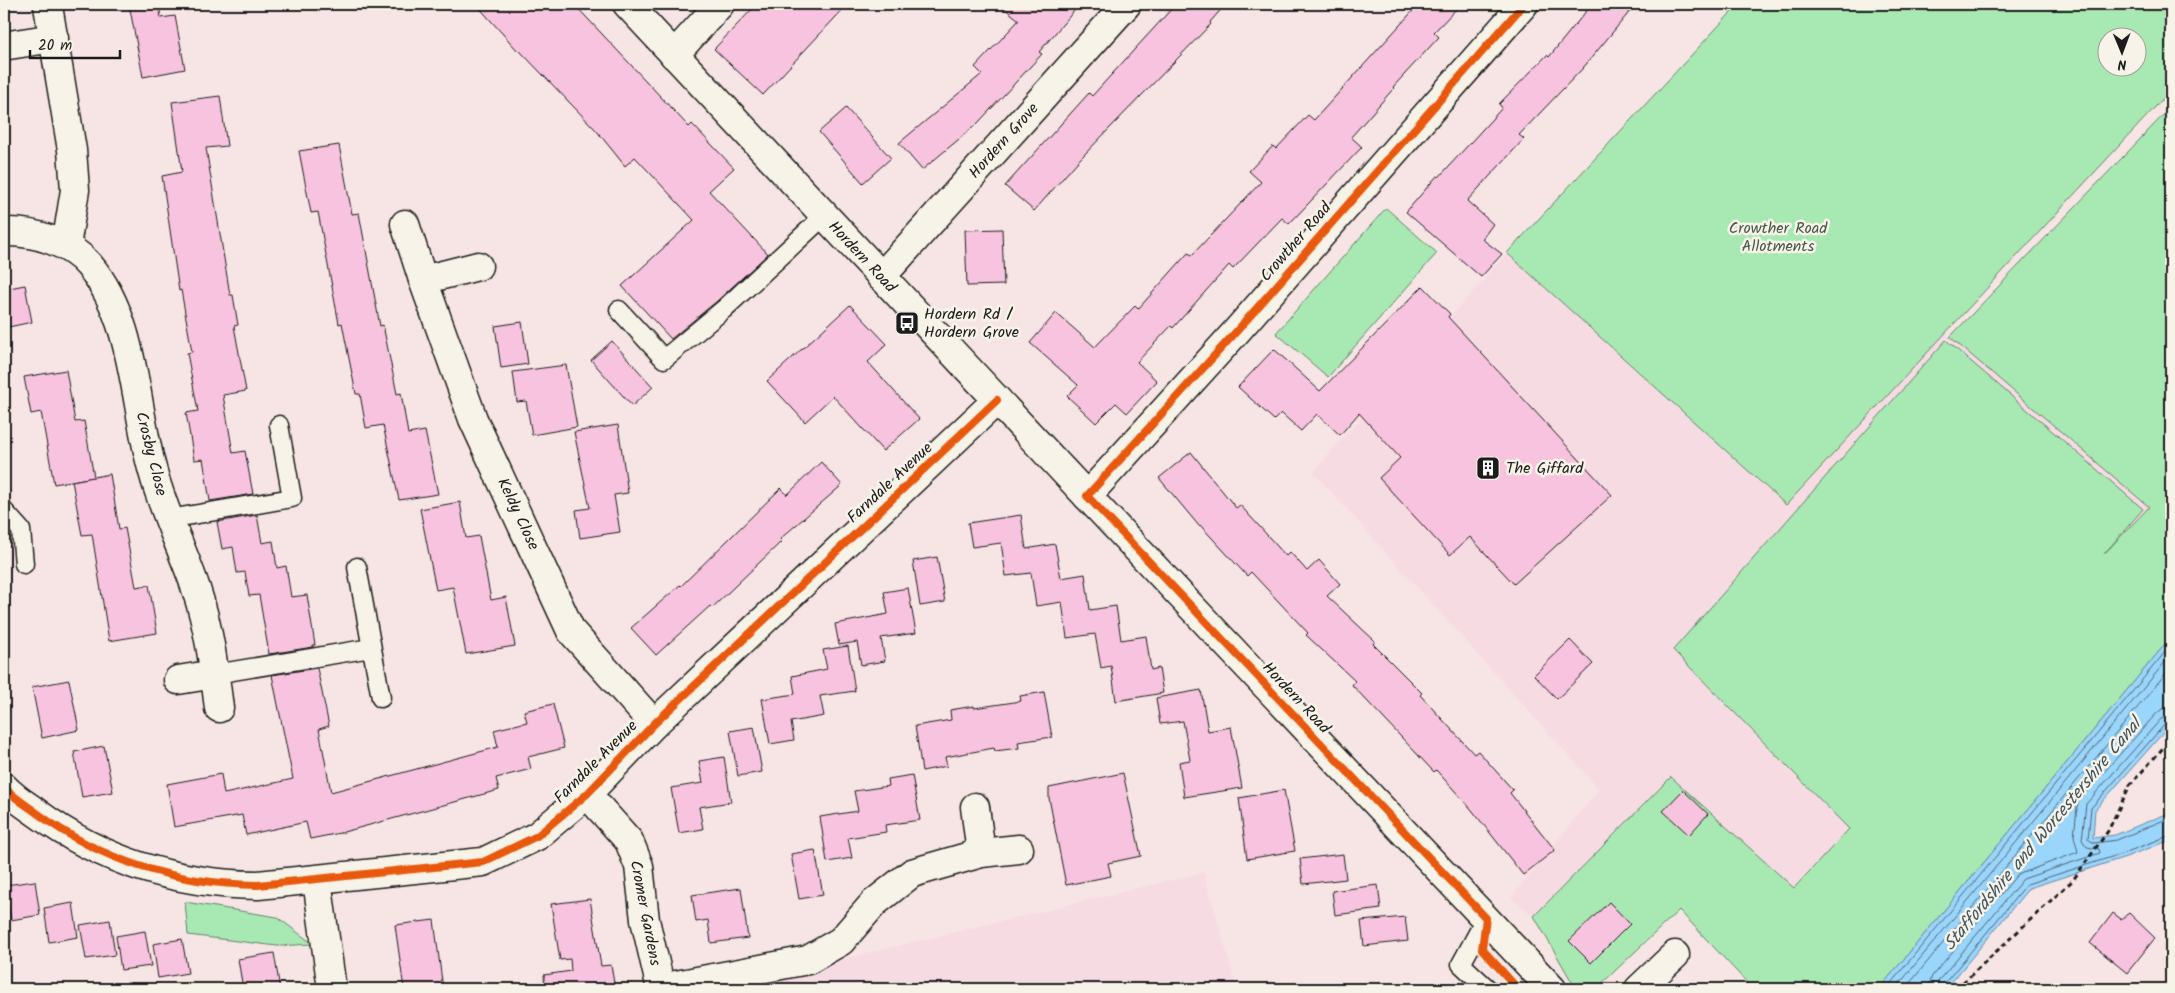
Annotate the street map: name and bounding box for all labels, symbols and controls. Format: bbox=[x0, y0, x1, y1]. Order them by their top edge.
scale bar bbox=[30, 28, 120, 60]
north arrow bbox=[2098, 28, 2148, 78]
text: 20 m bbox=[38, 34, 72, 58]
text: N bbox=[2117, 53, 2127, 75]
street label: Hordern Grove bbox=[963, 97, 1045, 185]
street label: Crowther Road bbox=[1254, 196, 1338, 287]
street label: Hordern Road bbox=[822, 215, 903, 299]
park label: Crowther Road Allotments bbox=[1729, 216, 1828, 259]
place label: Hordern Rd / Hordern Grove bbox=[924, 302, 1019, 345]
bus stop icon: Hordern Rd / Hordern Grove bbox=[894, 310, 920, 336]
street label: Crosby Close bbox=[128, 409, 174, 499]
street label: Farndale Avenue bbox=[841, 436, 939, 530]
building icon: The Giffard bbox=[1475, 455, 1501, 481]
place label: The Giffard bbox=[1506, 456, 1584, 481]
street label: Keldy Close bbox=[490, 474, 546, 554]
street label: Hordern Road bbox=[1256, 656, 1337, 740]
water label: Staffordshire and Worcestershire Canal bbox=[1937, 709, 2152, 958]
street label: Farndale Avenue bbox=[548, 714, 644, 810]
street label: Cromer Gardens bbox=[623, 858, 668, 968]

